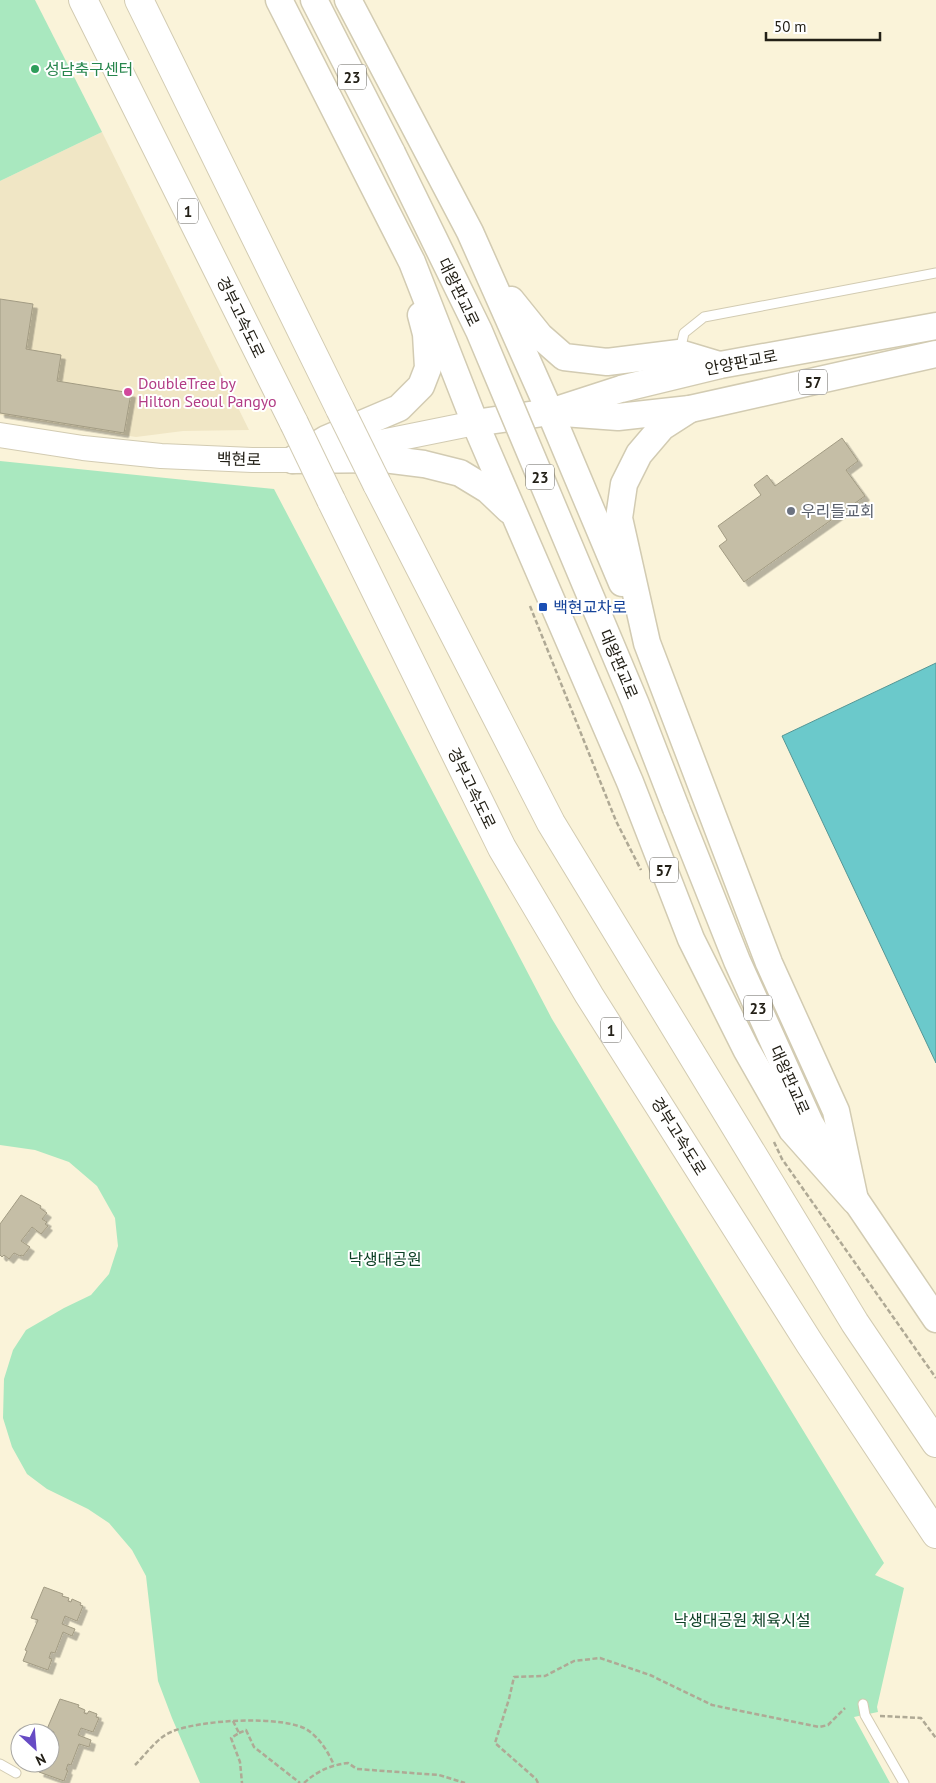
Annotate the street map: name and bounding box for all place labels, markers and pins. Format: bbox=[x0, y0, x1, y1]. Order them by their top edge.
place label: 성남축구센터 bbox=[45, 59, 133, 79]
marker: 성남축구센터 bbox=[29, 63, 41, 75]
place label: DoubleTree by Hilton Seoul Pangyo bbox=[138, 373, 277, 411]
marker: DoubleTree by Hilton Seoul Pangyo bbox=[122, 386, 134, 398]
place label: 우리들교회 bbox=[801, 501, 875, 521]
marker: 우리들교회 bbox=[785, 505, 797, 517]
place label: 백현교차로 bbox=[553, 597, 627, 617]
marker: 백현교차로 bbox=[537, 601, 549, 613]

